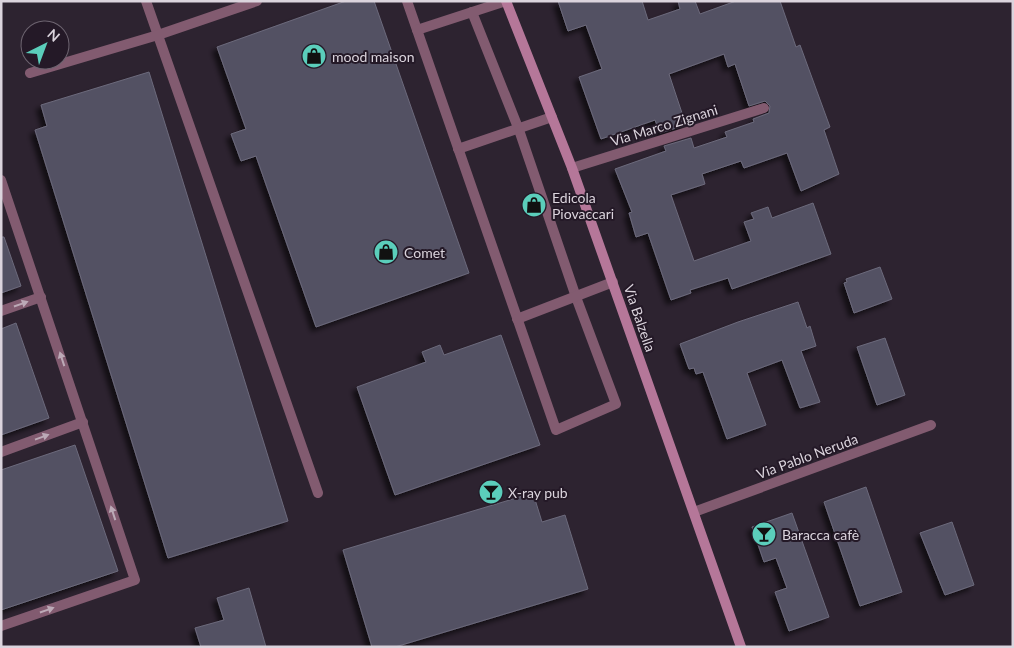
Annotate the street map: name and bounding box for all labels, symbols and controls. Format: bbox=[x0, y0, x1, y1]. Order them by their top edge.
north arrow bbox=[20, 20, 70, 70]
text: N bbox=[44, 25, 64, 45]
shop icon: mood maison bbox=[301, 43, 327, 69]
place label: mood maison bbox=[332, 48, 414, 65]
street label: Via Marco Zignani bbox=[608, 101, 720, 149]
place label: Edicola Piovaccari bbox=[552, 189, 614, 222]
shop icon: Edicola Piovaccari bbox=[521, 192, 547, 218]
shop icon: Comet bbox=[373, 239, 399, 265]
place label: Comet bbox=[404, 244, 445, 261]
street label: Via Balzella bbox=[621, 282, 659, 354]
one-way arrow bbox=[14, 300, 29, 308]
one-way arrow bbox=[58, 351, 66, 366]
street label: Via Pablo Neruda bbox=[754, 430, 860, 482]
one-way arrow bbox=[35, 433, 50, 441]
bar icon: X-ray pub bbox=[478, 479, 504, 505]
place label: X-ray pub bbox=[508, 484, 568, 501]
one-way arrow bbox=[109, 506, 116, 521]
bar icon: Baracca cafè bbox=[751, 521, 777, 547]
place label: Baracca cafè bbox=[782, 526, 859, 543]
one-way arrow bbox=[40, 606, 55, 613]

